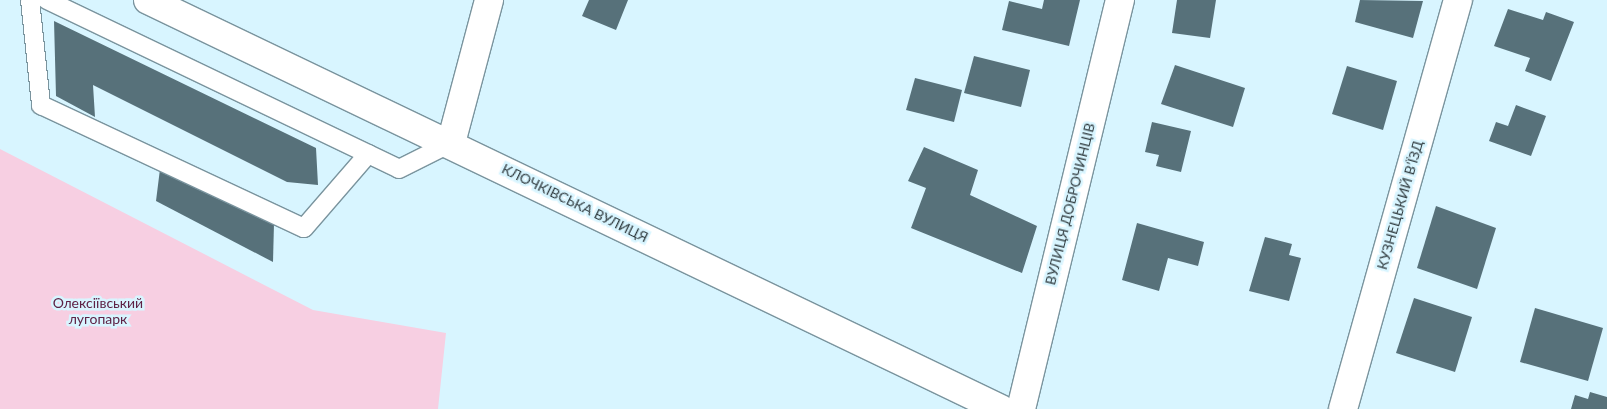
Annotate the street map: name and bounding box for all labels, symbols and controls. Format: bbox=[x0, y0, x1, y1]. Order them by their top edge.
street label: ВУЛИЦЯ ДОБРОЧИНЦІВ bbox=[1042, 121, 1098, 287]
street label: КУЗНЕЦЬКИЙ В’ЇЗД bbox=[1374, 138, 1426, 272]
street label: КЛОЧКІВСЬКА ВУЛИЦЯ bbox=[499, 160, 651, 246]
park label: Олексіївський лугопарк bbox=[53, 295, 143, 328]

